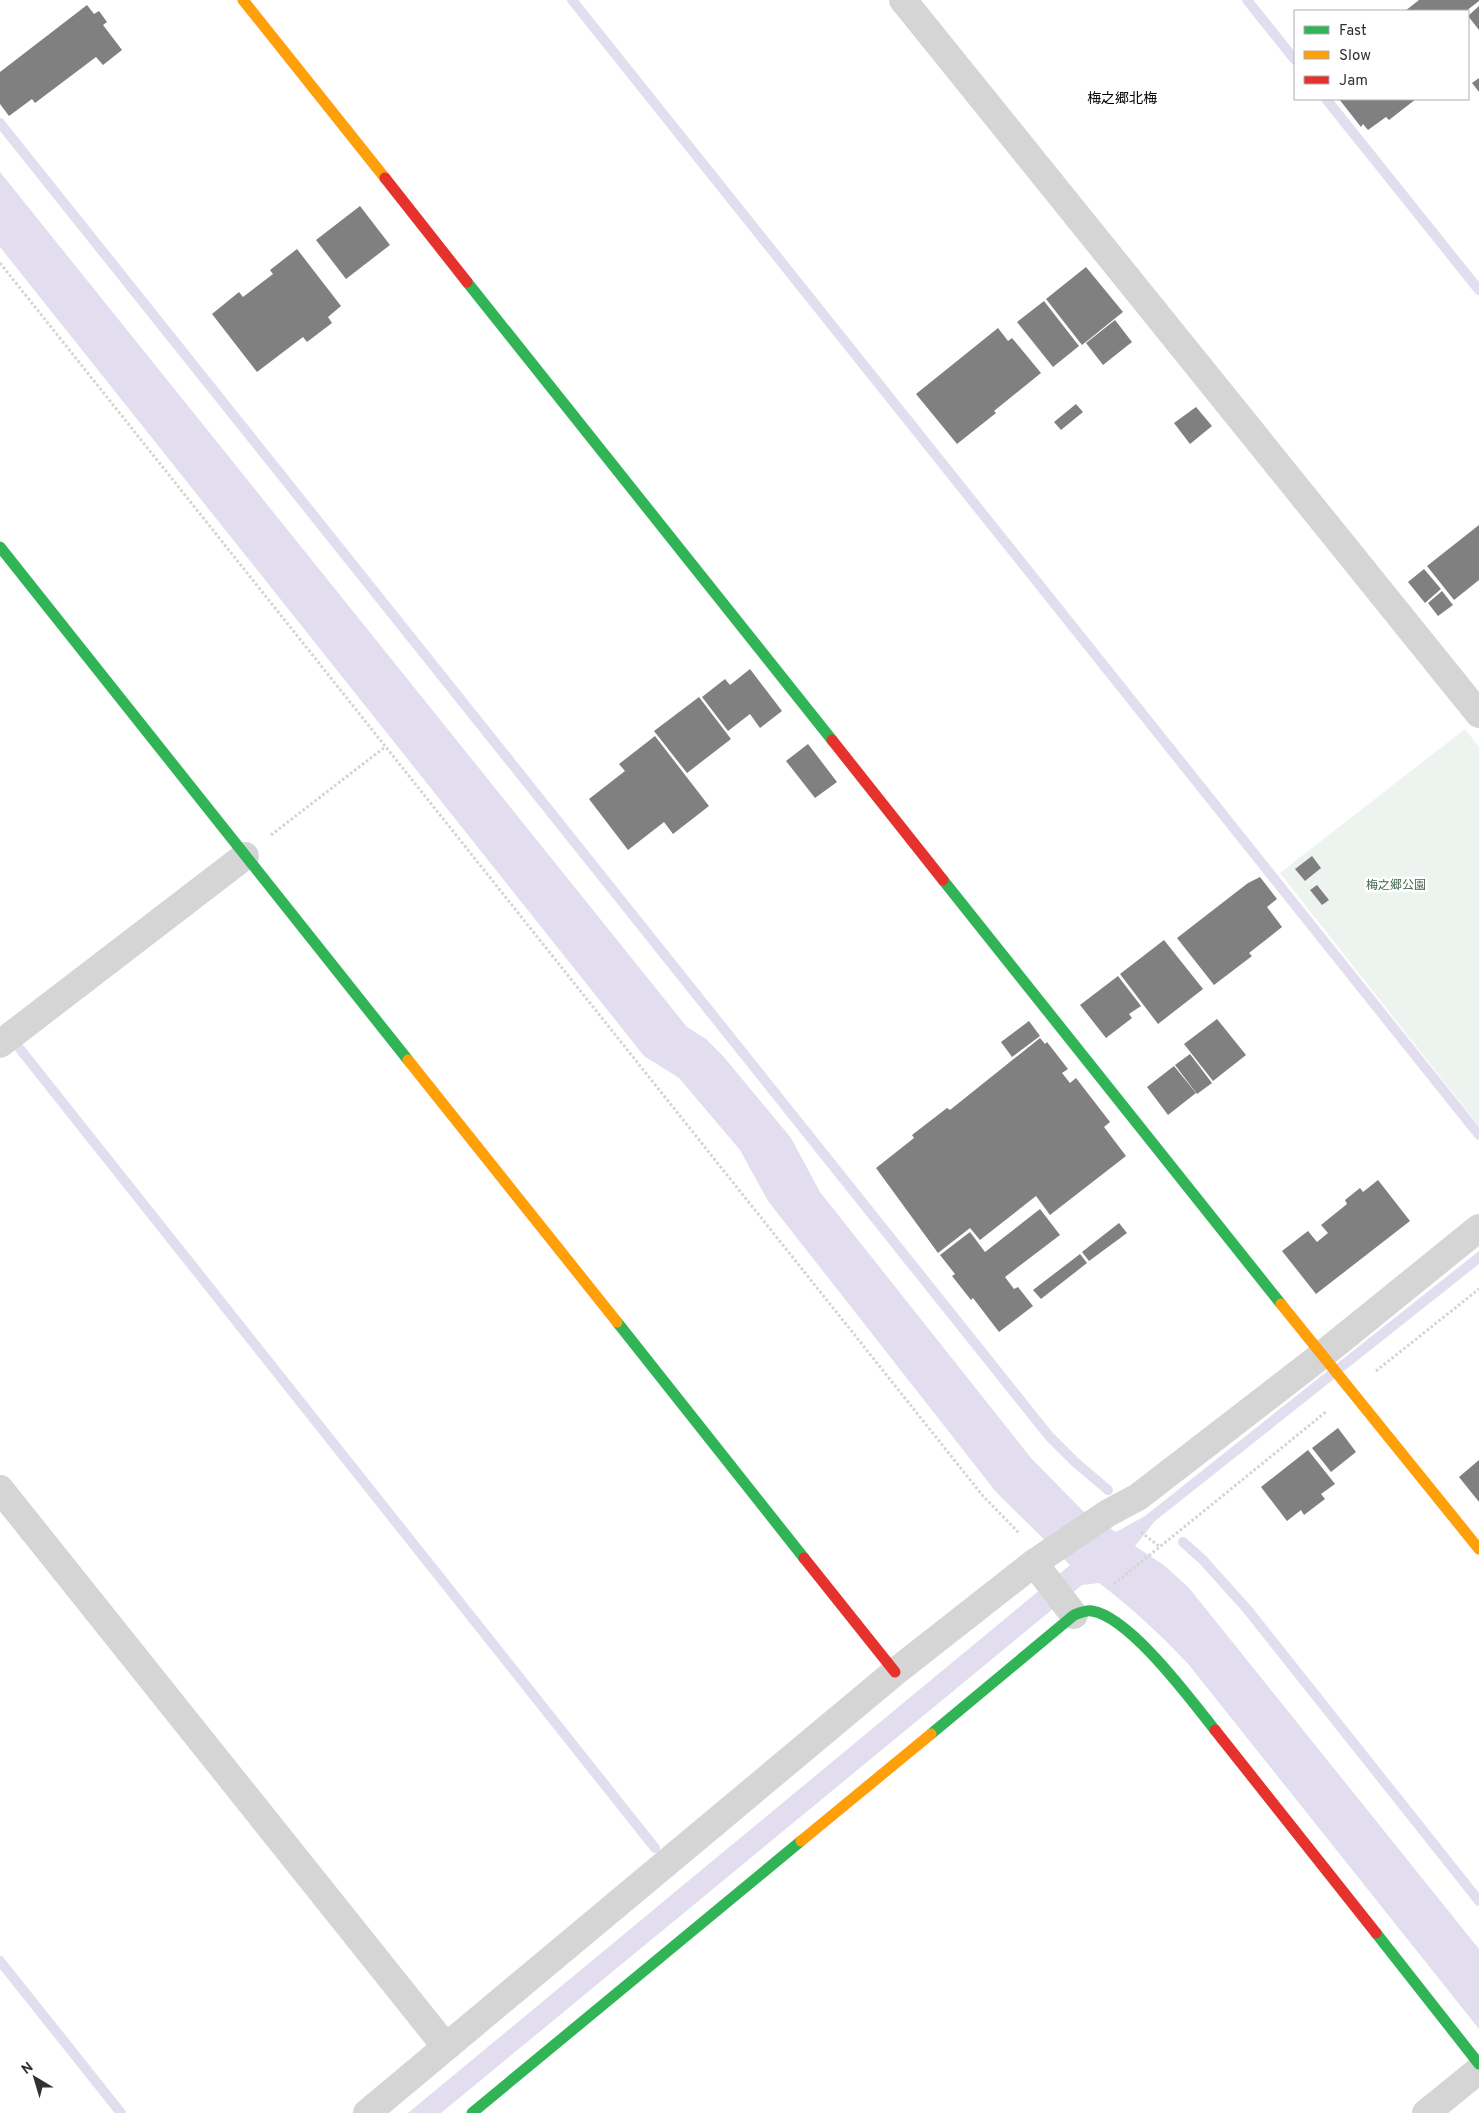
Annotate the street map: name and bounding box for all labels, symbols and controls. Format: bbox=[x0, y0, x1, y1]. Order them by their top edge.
legend bbox=[1294, 10, 1469, 100]
text: Fast bbox=[1339, 22, 1367, 41]
text: Slow bbox=[1339, 47, 1371, 66]
text: Jam bbox=[1339, 72, 1368, 91]
district label: 梅之郷北梅 bbox=[1087, 90, 1157, 108]
park label: 梅之郷公園 bbox=[1366, 878, 1426, 894]
north arrow bbox=[10, 2053, 60, 2103]
text: N bbox=[19, 2059, 37, 2079]

